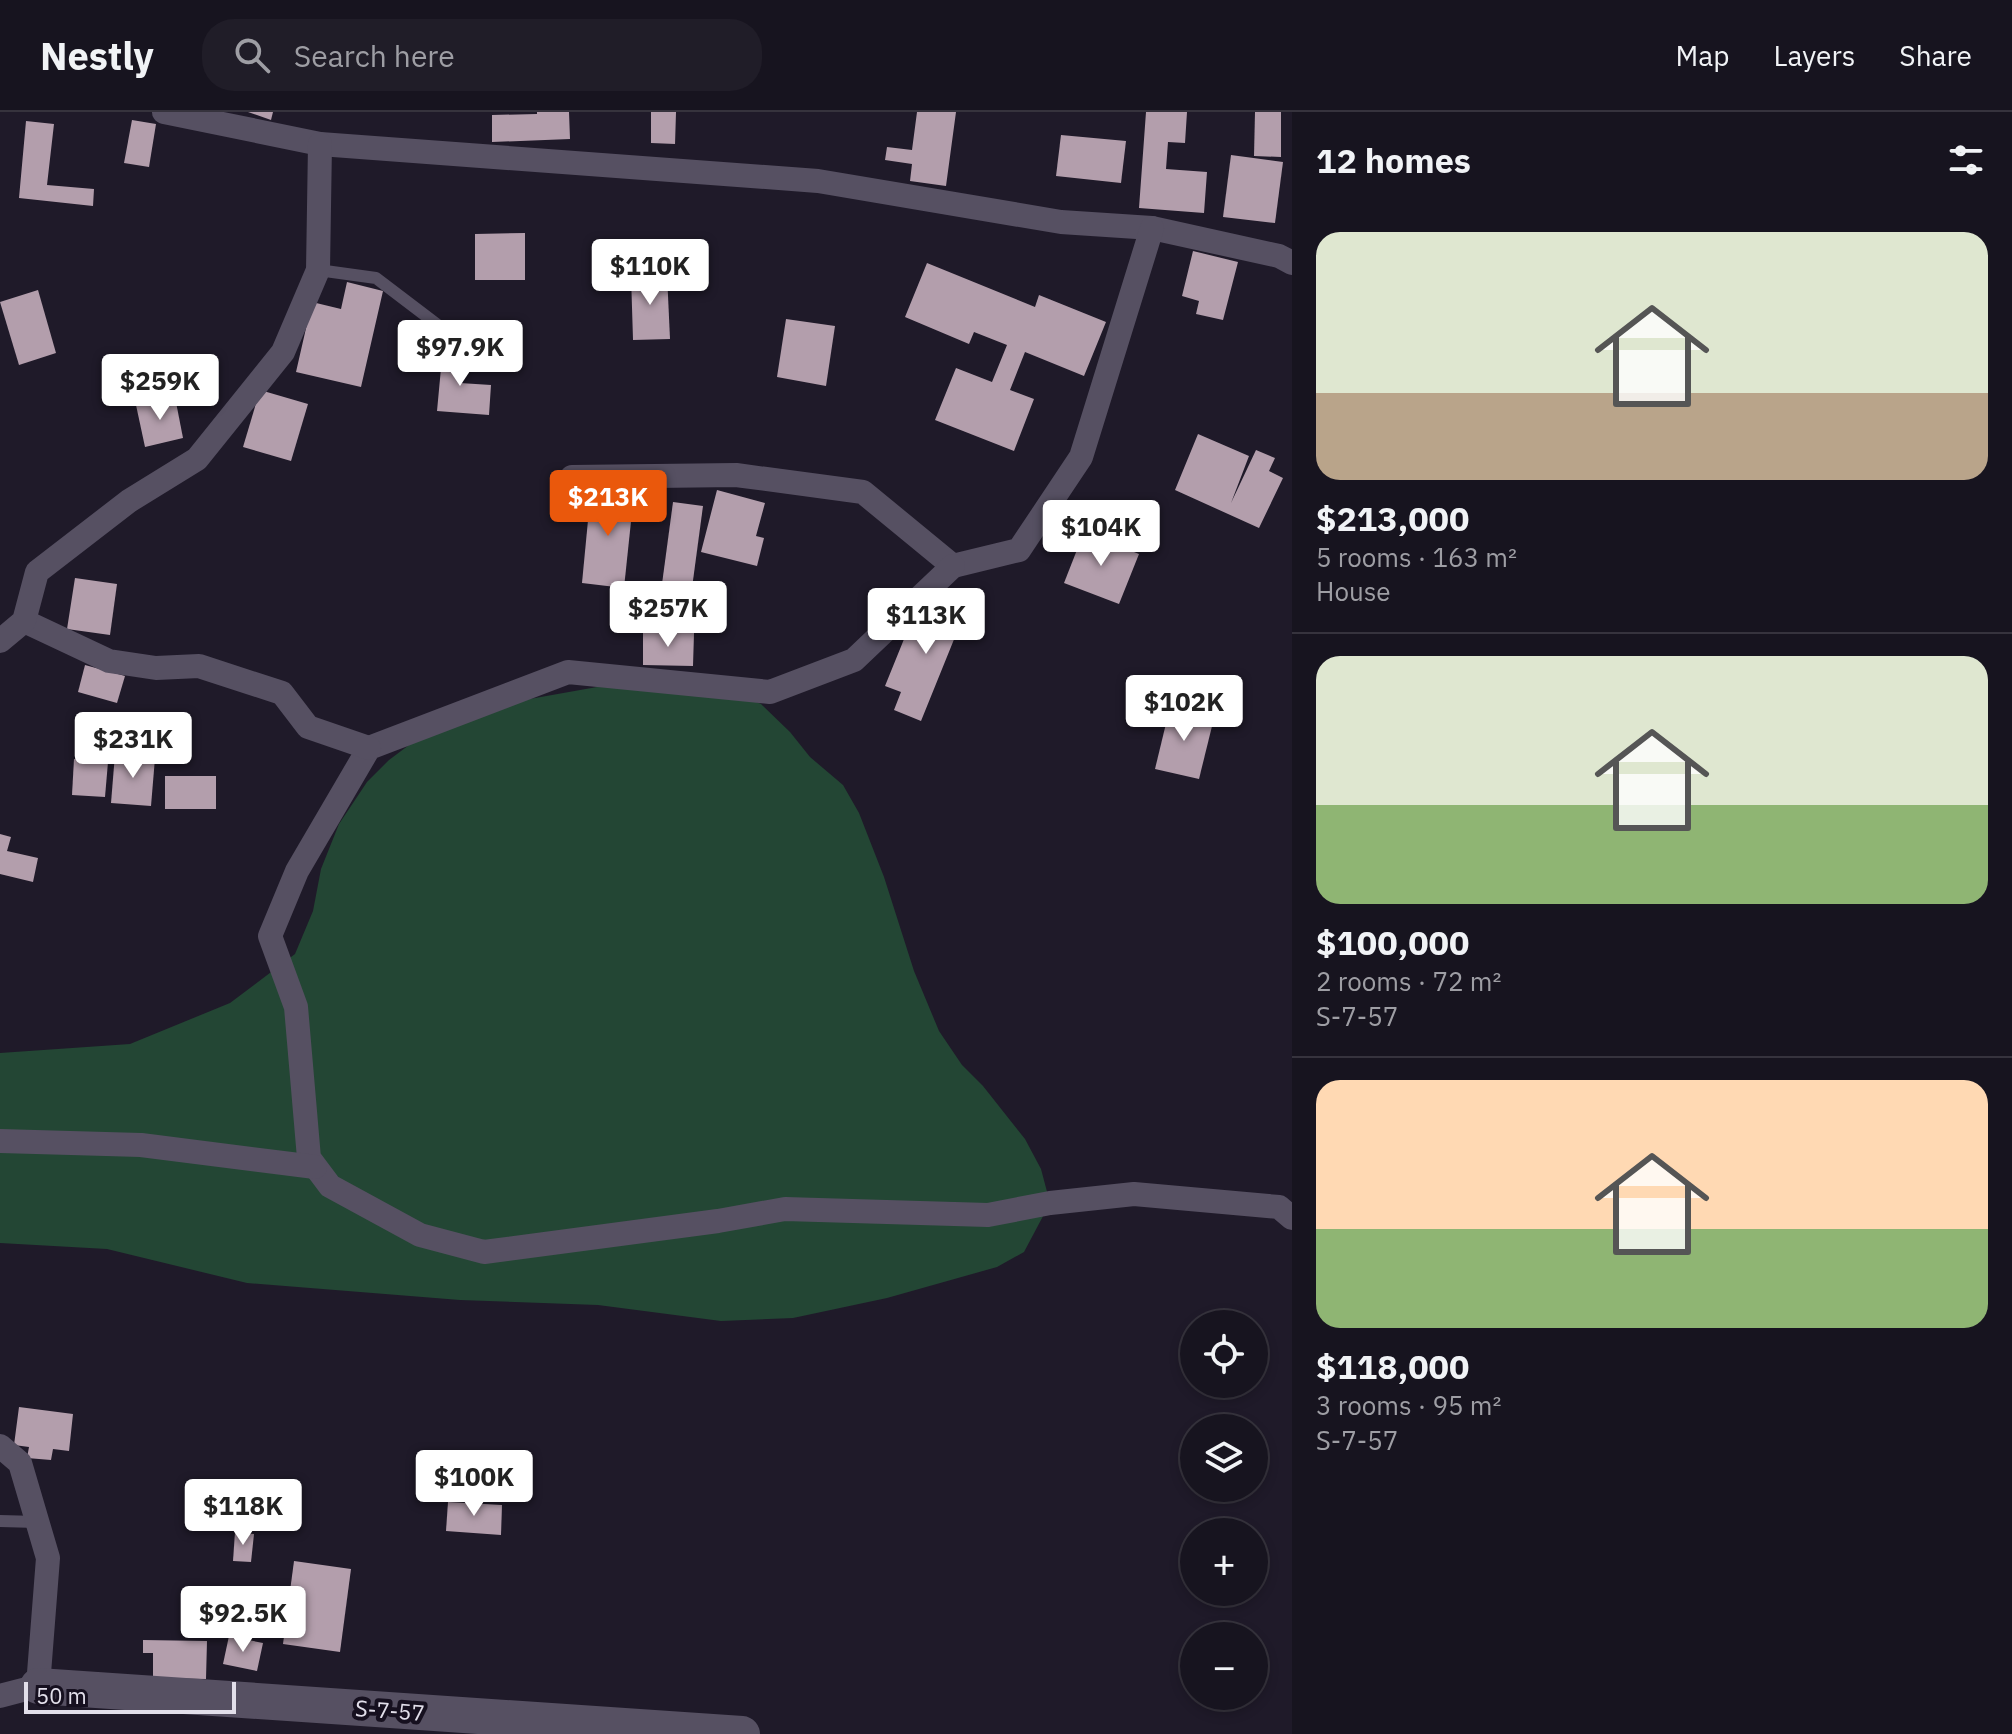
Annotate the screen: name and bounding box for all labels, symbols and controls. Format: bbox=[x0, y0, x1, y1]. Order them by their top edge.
search box bbox=[202, 19, 762, 91]
text: Nestly bbox=[40, 31, 154, 80]
icon: search bbox=[230, 33, 274, 77]
text: Search here bbox=[294, 36, 455, 75]
text: Map bbox=[1675, 37, 1729, 74]
text: Layers bbox=[1773, 37, 1855, 74]
text: Share bbox=[1899, 37, 1972, 74]
text: 12 homes bbox=[1316, 138, 1471, 182]
icon: filters bbox=[1944, 138, 1988, 182]
pin: $110K bbox=[594, 239, 706, 307]
text: $110K bbox=[610, 248, 690, 282]
icon: home bbox=[1580, 284, 1724, 428]
pin: $97.9K bbox=[395, 320, 525, 388]
text: $97.9K bbox=[416, 329, 504, 363]
pin: $259K bbox=[104, 354, 216, 422]
text: $259K bbox=[120, 363, 200, 397]
pin: $213K bbox=[552, 470, 664, 538]
text: $213K bbox=[568, 479, 648, 513]
text: $213,000 bbox=[1316, 496, 1469, 540]
pin: $104K bbox=[1045, 500, 1157, 568]
text: $104K bbox=[1061, 509, 1141, 543]
text: 5 rooms · 163 m² bbox=[1316, 540, 1517, 574]
text: House bbox=[1316, 574, 1391, 608]
pin: $257K bbox=[612, 581, 724, 649]
pin: $113K bbox=[870, 588, 982, 656]
text: $257K bbox=[628, 590, 708, 624]
text: $113K bbox=[886, 597, 966, 631]
pin: $102K bbox=[1128, 675, 1240, 743]
text: $102K bbox=[1144, 684, 1224, 718]
icon: home bbox=[1580, 708, 1724, 852]
pin: $231K bbox=[77, 712, 189, 780]
text: $231K bbox=[93, 721, 173, 755]
text: $100,000 bbox=[1316, 920, 1469, 964]
text: 2 rooms · 72 m² bbox=[1316, 964, 1501, 998]
text: Տ-7-57 bbox=[1316, 999, 1398, 1033]
icon: home bbox=[1580, 1132, 1724, 1276]
map controls bbox=[1180, 1310, 1268, 1710]
button: locate bbox=[1180, 1310, 1268, 1398]
text: $118,000 bbox=[1316, 1344, 1469, 1388]
text: 3 rooms · 95 m² bbox=[1316, 1388, 1501, 1422]
button: layers bbox=[1180, 1414, 1268, 1502]
text: Տ-7-57 bbox=[1316, 1423, 1398, 1457]
pin: $100K bbox=[418, 1450, 530, 1518]
text: $100K bbox=[434, 1459, 514, 1493]
pin: $118K bbox=[187, 1479, 299, 1547]
text: $118K bbox=[203, 1488, 283, 1522]
button: + bbox=[1180, 1518, 1268, 1606]
pin: $92.5K bbox=[178, 1586, 308, 1654]
text: $92.5K bbox=[199, 1595, 287, 1629]
button: − bbox=[1180, 1622, 1268, 1710]
scale bar bbox=[24, 1678, 236, 1714]
text: 50 m bbox=[36, 1681, 87, 1710]
street label: Տ-7-57 bbox=[354, 1693, 426, 1727]

